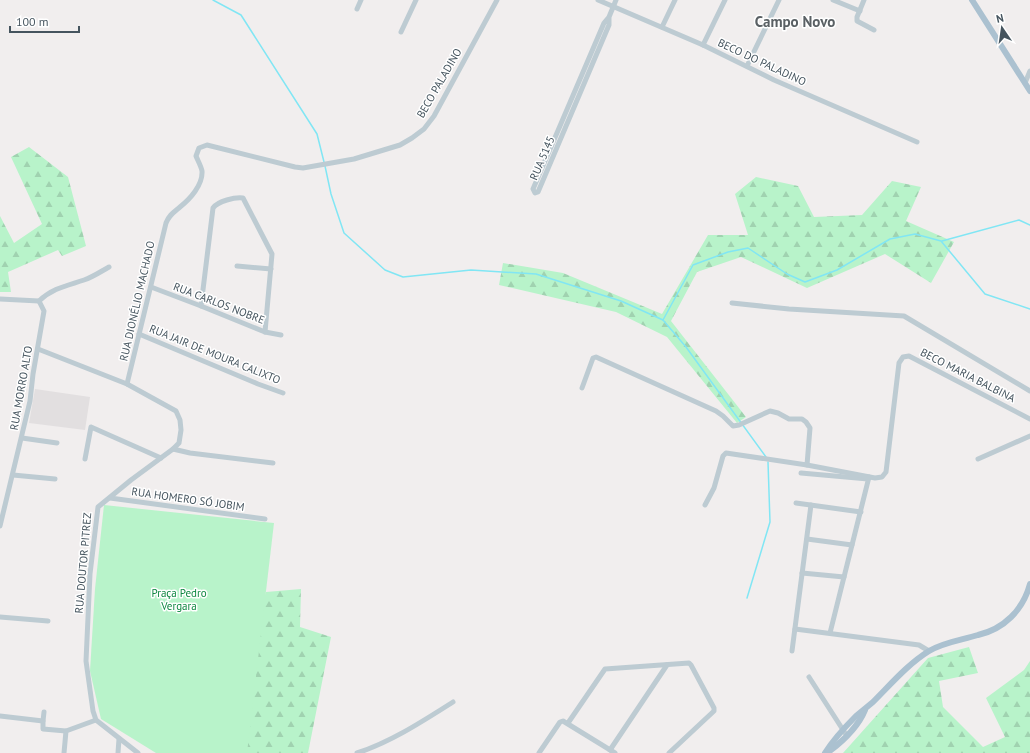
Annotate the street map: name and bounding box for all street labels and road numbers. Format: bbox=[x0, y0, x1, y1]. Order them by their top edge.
street label: BECO DO PALADINO bbox=[716, 35, 808, 89]
street label: BECO PALADINO bbox=[413, 46, 465, 120]
street label: RUA 5145 bbox=[526, 134, 558, 182]
street label: RUA DIONÉLIO MACHADO bbox=[116, 240, 158, 362]
street label: RUA CARLOS NOBRE bbox=[171, 279, 267, 327]
street label: RUA JAIR DE MOURA CALIXTO bbox=[147, 321, 283, 387]
street label: RUA MORRO ALTO bbox=[7, 345, 35, 431]
street label: BECO MARIA BALBINA bbox=[918, 345, 1018, 405]
street label: RUA HOMERO SÓ JOBIM bbox=[131, 484, 245, 514]
street label: RUA DOUTOR PITREZ bbox=[72, 512, 94, 614]

